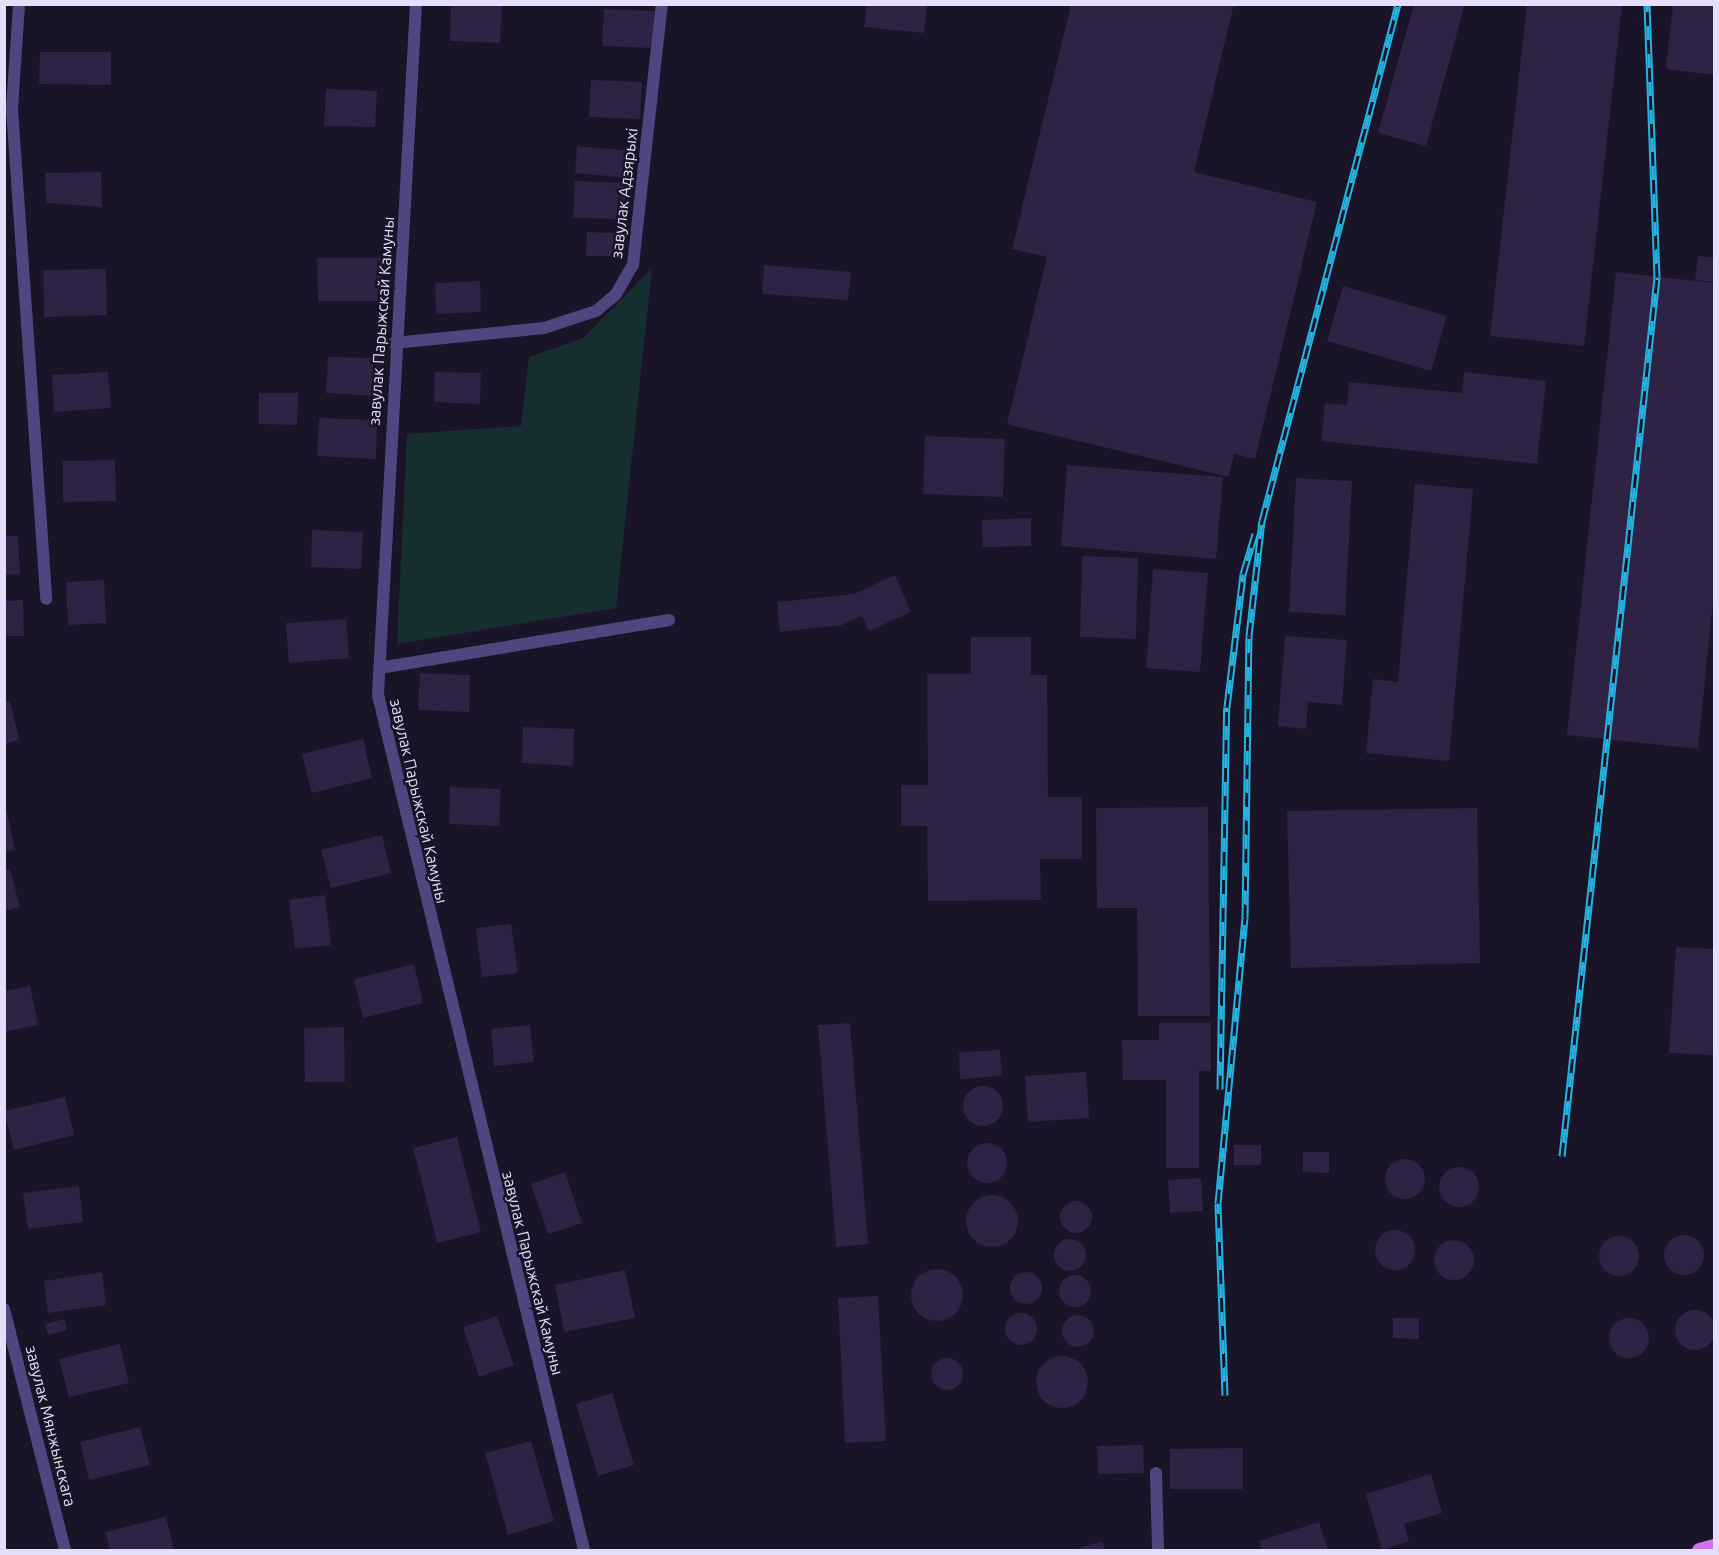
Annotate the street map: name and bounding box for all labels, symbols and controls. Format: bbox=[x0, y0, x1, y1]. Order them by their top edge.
street label: завулак Адзярыхі bbox=[606, 127, 642, 259]
street label: завулак Парыжскай Камуны bbox=[364, 216, 398, 426]
street label: завулак Парыжскай Камуны bbox=[386, 697, 452, 905]
street label: завулак Парыжскай Камуны bbox=[498, 1169, 568, 1377]
street label: завулак Мянжынскага bbox=[22, 1344, 80, 1508]

